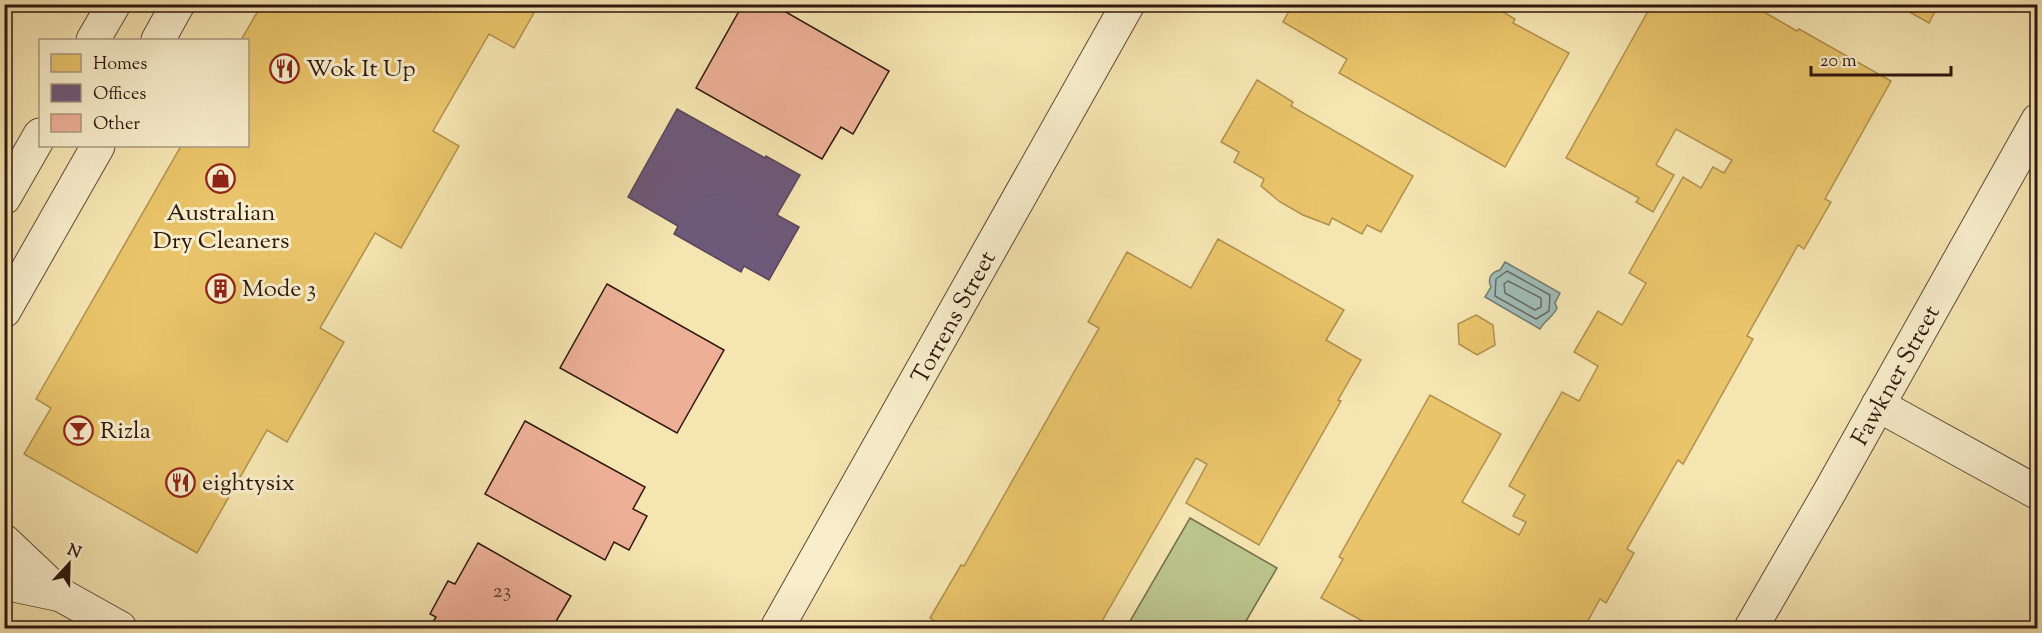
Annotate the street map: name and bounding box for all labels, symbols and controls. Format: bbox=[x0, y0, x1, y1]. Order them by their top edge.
legend bbox=[39, 39, 249, 147]
scale bar bbox=[1811, 39, 1950, 77]
text: 20 m bbox=[1820, 49, 1857, 75]
text: Homes bbox=[93, 52, 147, 78]
restaurant icon: Wok It Up bbox=[269, 52, 301, 84]
place label: Wok It Up bbox=[306, 53, 416, 87]
text: Offices bbox=[93, 82, 146, 108]
text: Other bbox=[93, 112, 140, 138]
shop icon: Australian Dry Cleaners bbox=[205, 163, 237, 195]
place label: Australian Dry Cleaners bbox=[153, 197, 289, 259]
street label: Torrens Street bbox=[904, 245, 1005, 391]
building icon: Mode 3 bbox=[205, 272, 237, 304]
place label: Mode 3 bbox=[242, 273, 316, 307]
street label: Fawkner Street bbox=[1844, 300, 1949, 452]
bar icon: Rizla bbox=[63, 414, 95, 446]
place label: Rizla bbox=[100, 415, 151, 449]
restaurant icon: eightysix bbox=[165, 466, 197, 498]
place label: eightysix bbox=[202, 467, 295, 501]
north arrow bbox=[39, 534, 99, 594]
text: N bbox=[63, 539, 84, 566]
house number: 23 bbox=[493, 577, 511, 607]

